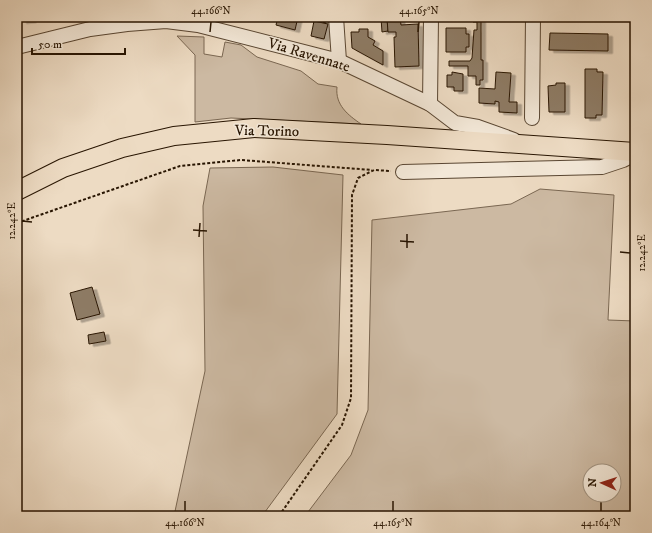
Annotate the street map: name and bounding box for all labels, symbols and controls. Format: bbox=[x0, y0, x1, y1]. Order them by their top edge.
text: 44.166°N bbox=[191, 5, 231, 17]
text: 44.165°N bbox=[399, 5, 439, 17]
scale bar bbox=[32, 30, 125, 56]
street label: Via Ravennate bbox=[265, 33, 352, 77]
text: 50 m bbox=[38, 37, 62, 52]
street label: Via Torino bbox=[234, 121, 299, 141]
text: 12.242°E bbox=[6, 203, 18, 239]
text: 12.242°E bbox=[636, 235, 648, 271]
north arrow bbox=[582, 463, 622, 503]
text: N bbox=[586, 478, 600, 487]
text: 44.166°N bbox=[165, 517, 205, 529]
text: 44.165°N bbox=[373, 517, 413, 529]
text: 44.164°N bbox=[581, 517, 621, 529]

